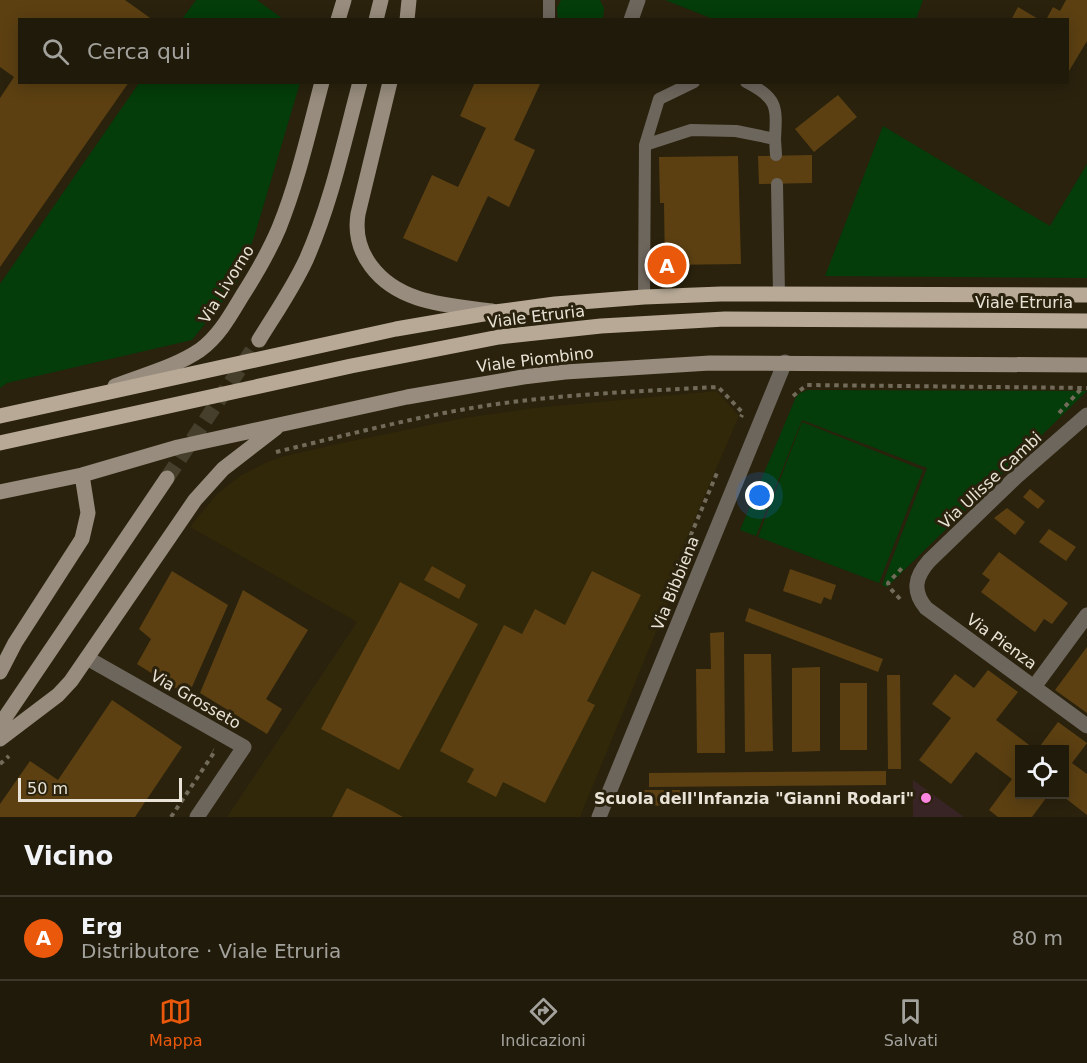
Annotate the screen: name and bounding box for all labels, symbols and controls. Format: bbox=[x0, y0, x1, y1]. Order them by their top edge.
search box bbox=[18, 18, 1069, 84]
icon: search bbox=[39, 35, 72, 68]
text: Cerca qui bbox=[87, 39, 191, 64]
street label: Via Livorno bbox=[195, 242, 258, 327]
pin: A bbox=[648, 242, 686, 288]
street label: Viale Etruria bbox=[975, 293, 1073, 312]
street label: Viale Etruria bbox=[486, 301, 586, 332]
street label: Viale Piombino bbox=[475, 343, 595, 376]
street label: Via Ulisse Cambi bbox=[935, 428, 1046, 533]
your location bbox=[745, 481, 774, 510]
street label: Via Bibbiena bbox=[648, 533, 703, 633]
street label: Via Pienza bbox=[963, 610, 1040, 673]
street label: Via Grosseto bbox=[147, 666, 244, 733]
map controls bbox=[1015, 745, 1069, 799]
button: locate bbox=[1015, 745, 1069, 799]
scale bar bbox=[18, 775, 182, 802]
text: 50 m bbox=[27, 779, 68, 798]
place label: Scuola dell'Infanzia "Gianni Rodari" bbox=[594, 789, 914, 808]
marker: Scuola dell'Infanzia "Gianni Rodari" bbox=[919, 791, 933, 805]
text: Vicino bbox=[24, 841, 113, 871]
text: Erg bbox=[81, 914, 123, 939]
text: A bbox=[36, 926, 51, 950]
text: 80 m bbox=[1012, 926, 1063, 950]
text: Distributore · Viale Etruria bbox=[81, 939, 341, 963]
tab: Mappa bbox=[149, 995, 203, 1050]
tab: Indicazioni bbox=[501, 995, 586, 1050]
tab: Salvati bbox=[884, 995, 938, 1050]

